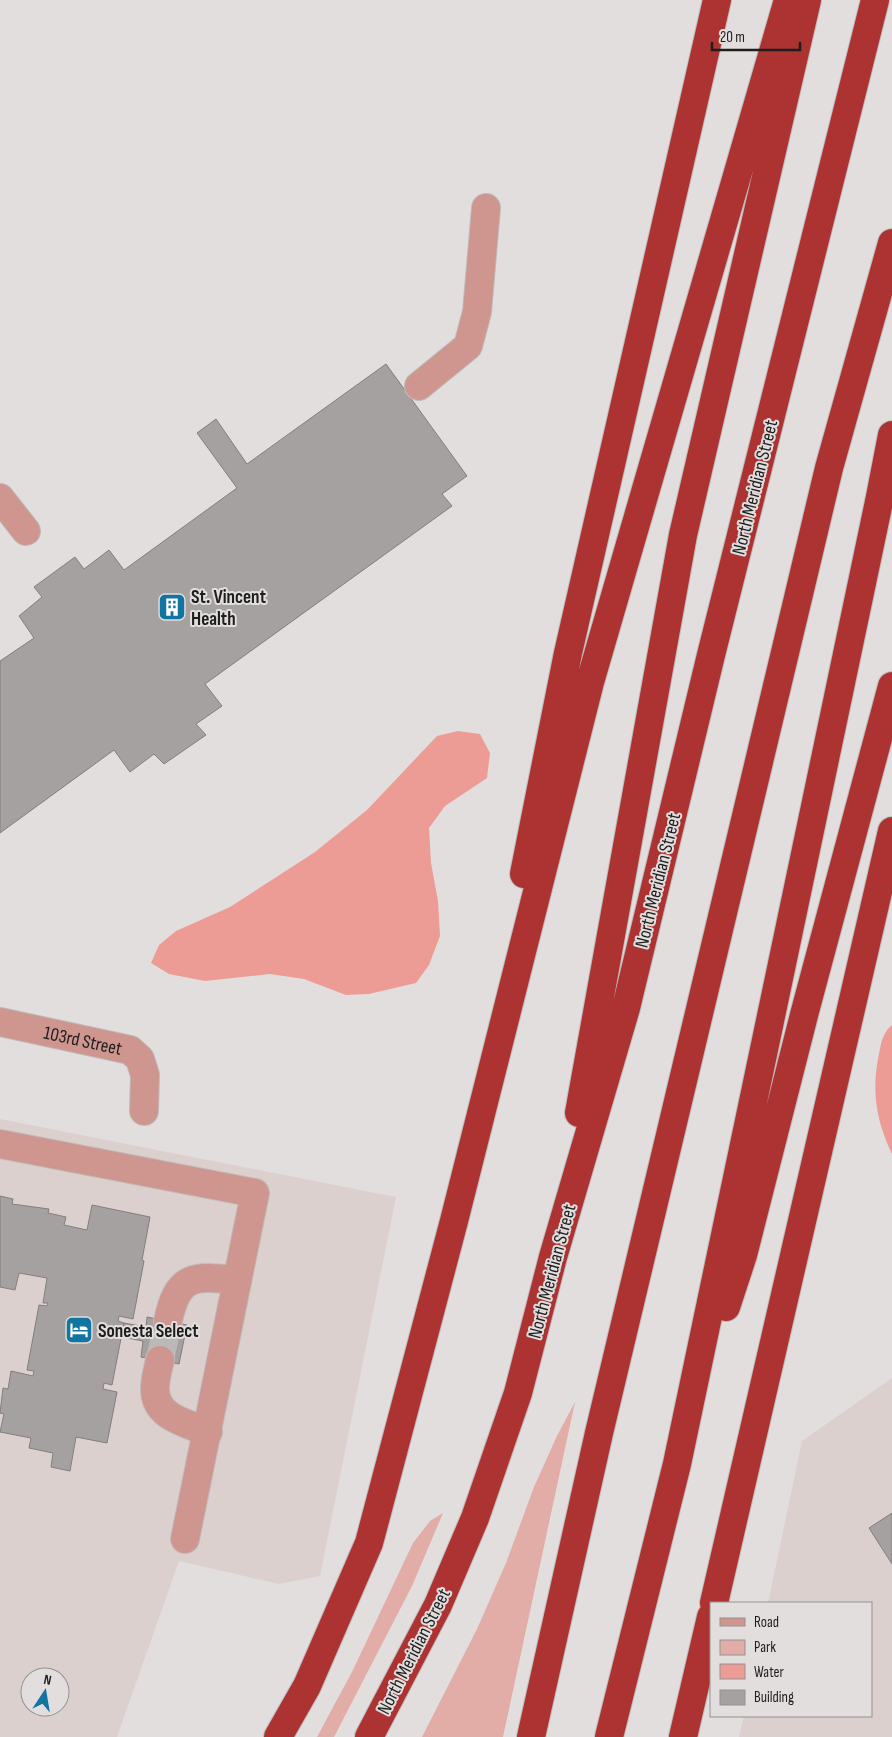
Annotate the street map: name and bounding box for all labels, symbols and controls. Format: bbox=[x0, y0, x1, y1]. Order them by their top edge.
scale bar bbox=[712, 20, 800, 52]
text: 20 m bbox=[720, 28, 745, 47]
street label: North Meridian Street bbox=[728, 417, 783, 557]
place label: St. Vincent Health bbox=[191, 586, 266, 631]
building icon: St. Vincent Health bbox=[157, 592, 187, 622]
street label: North Meridian Street bbox=[631, 810, 686, 950]
street label: 103rd Street bbox=[42, 1022, 124, 1061]
street label: North Meridian Street bbox=[523, 1202, 581, 1341]
hotel icon: Sonesta Select bbox=[64, 1315, 94, 1345]
place label: Sonesta Select bbox=[98, 1320, 199, 1343]
street label: North Meridian Street bbox=[373, 1585, 456, 1718]
legend bbox=[710, 1602, 872, 1717]
text: Road bbox=[754, 1613, 779, 1632]
text: Park bbox=[754, 1638, 776, 1657]
text: Water bbox=[754, 1663, 785, 1682]
north arrow bbox=[20, 1667, 70, 1717]
text: N bbox=[42, 1671, 53, 1689]
text: Building bbox=[754, 1688, 794, 1707]

